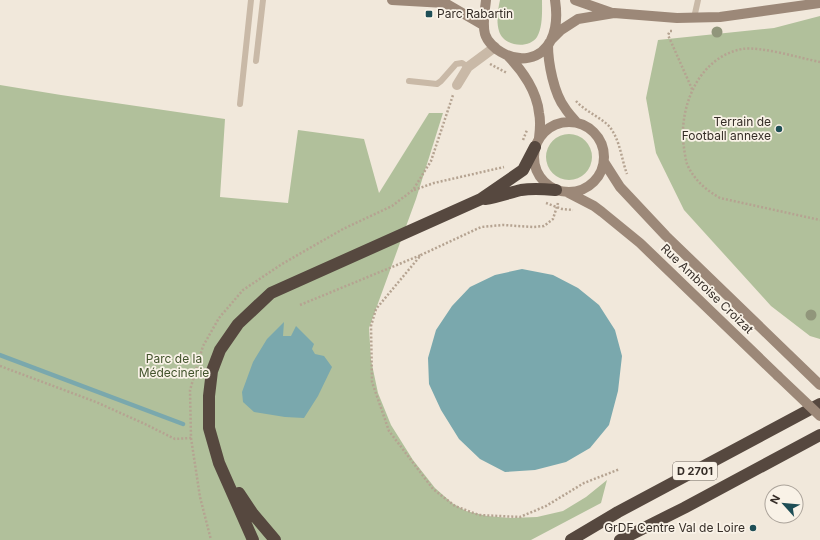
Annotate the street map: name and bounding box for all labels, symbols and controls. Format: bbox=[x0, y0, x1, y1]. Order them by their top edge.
place label: Parc Rabartin bbox=[437, 6, 513, 21]
marker: Parc Rabartin bbox=[424, 9, 434, 19]
place label: Terrain de Football annexe bbox=[682, 114, 771, 143]
marker: Terrain de Football annexe bbox=[774, 124, 784, 134]
street label: Rue Ambroise Croizat bbox=[658, 241, 757, 337]
park label: Parc de la Médecinerie bbox=[139, 351, 209, 380]
road number: D 2701 bbox=[673, 462, 717, 480]
north arrow bbox=[764, 484, 804, 524]
text: N bbox=[767, 493, 783, 506]
place label: GrDF Centre Val de Loire bbox=[604, 520, 745, 535]
marker: GrDF Centre Val de Loire bbox=[748, 523, 758, 533]

